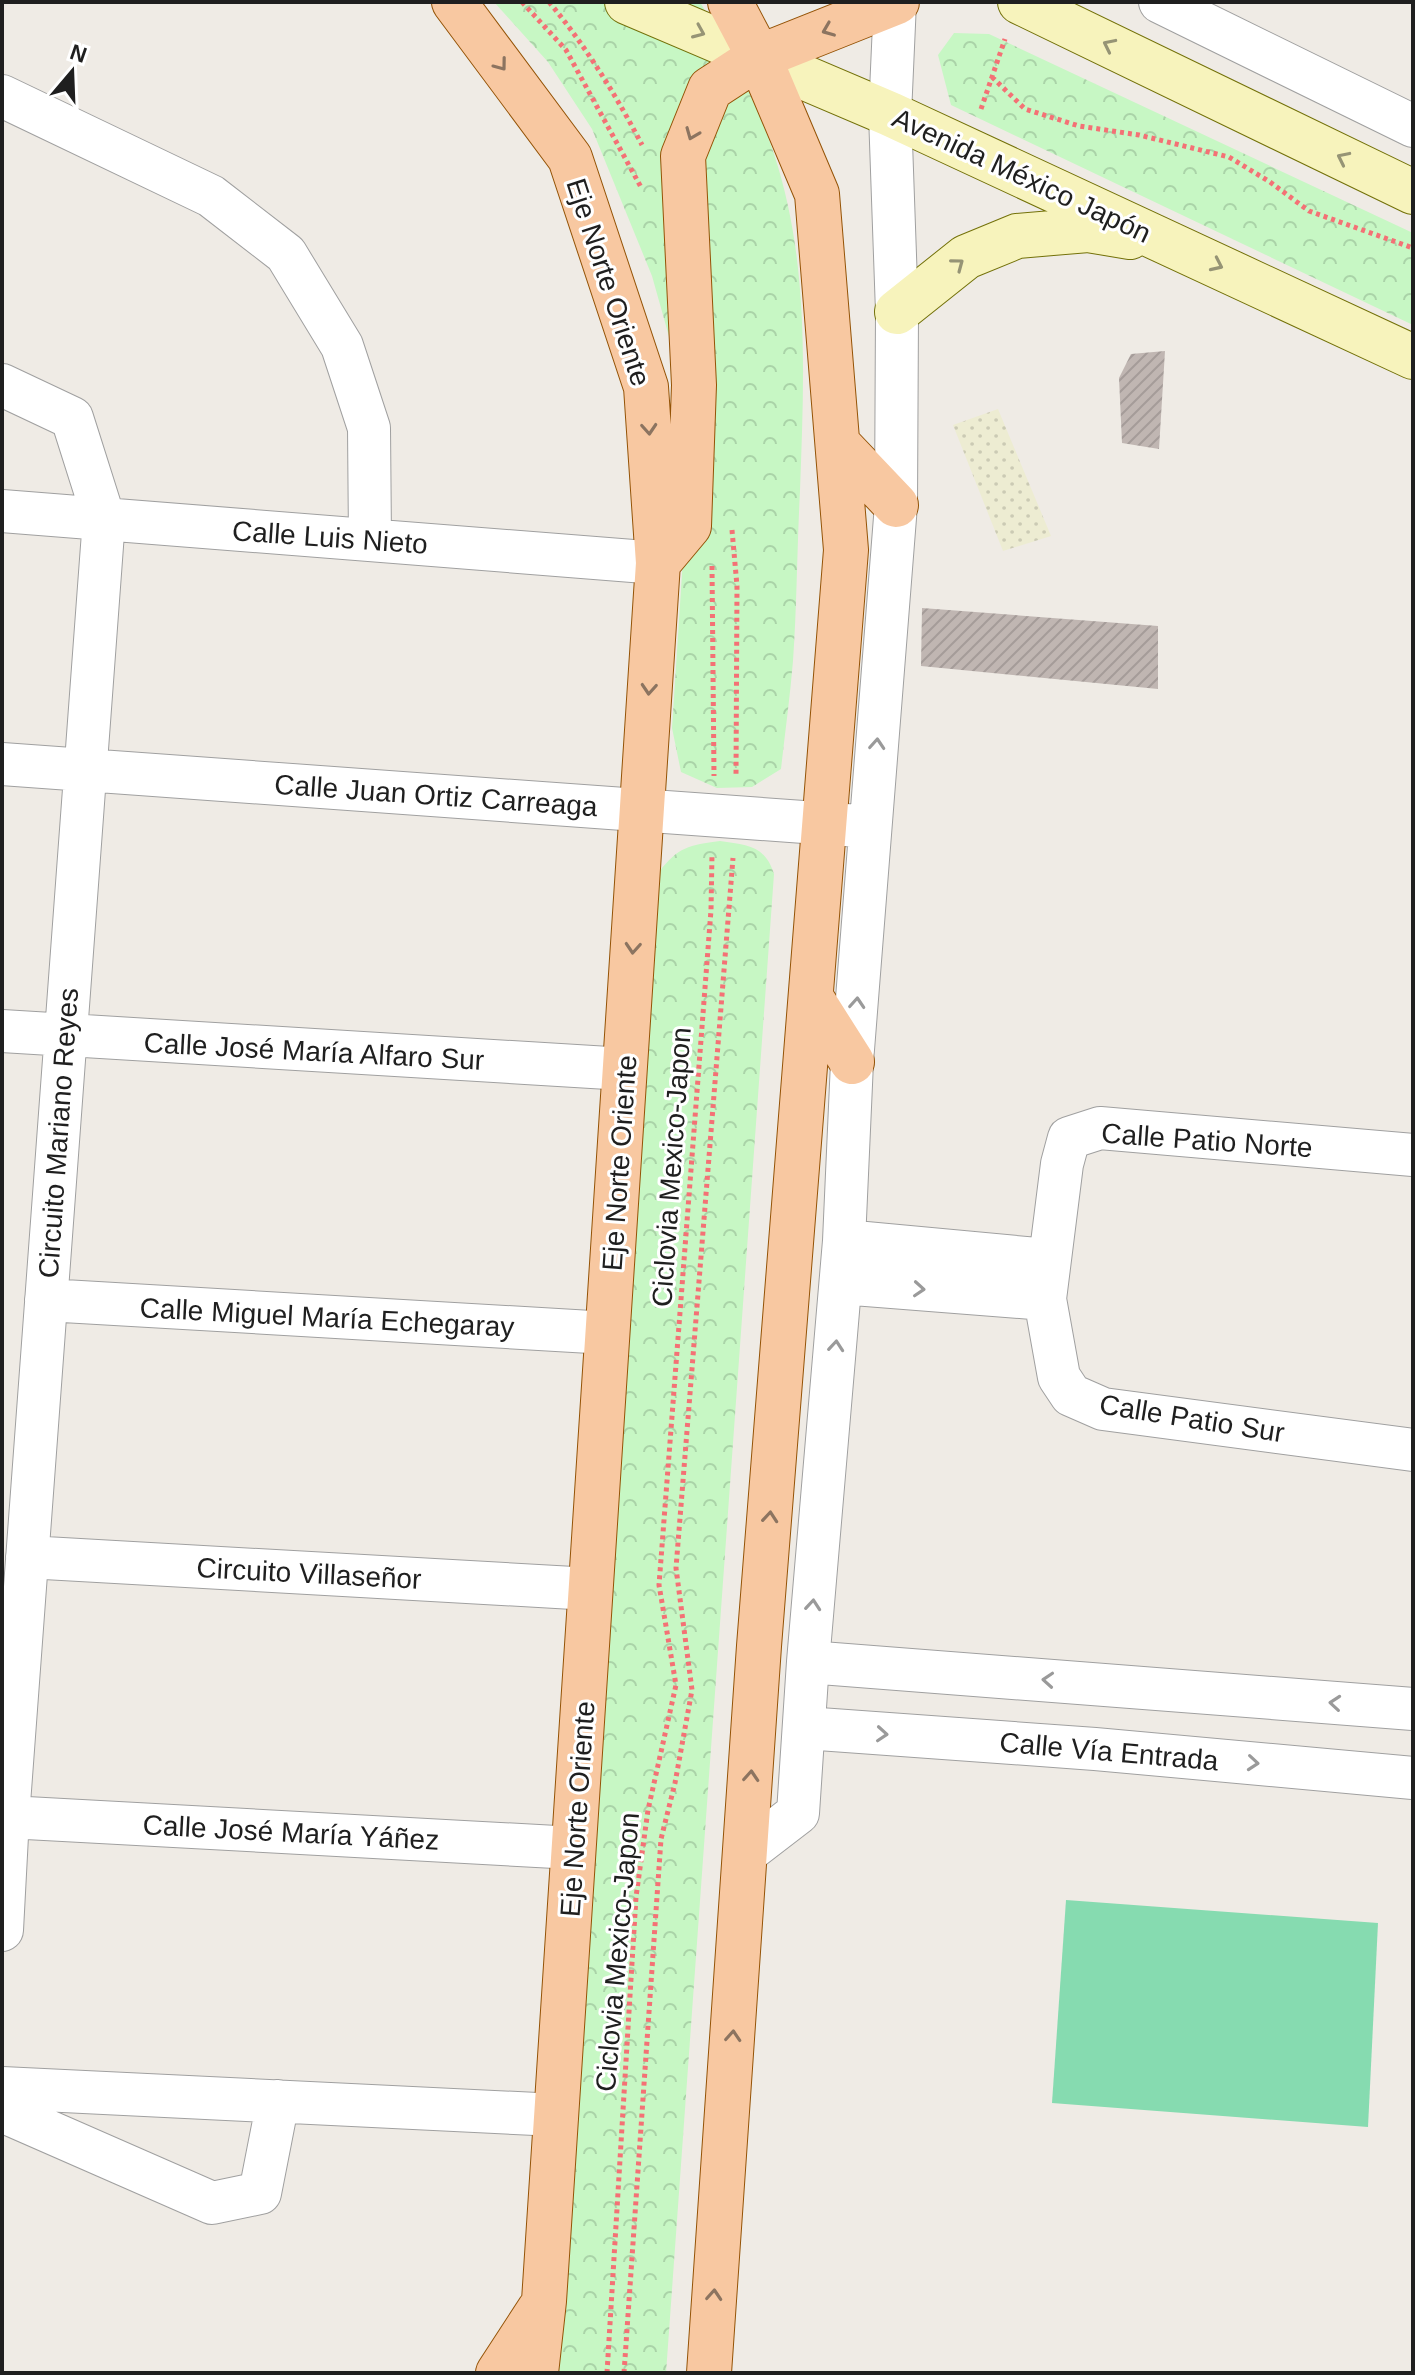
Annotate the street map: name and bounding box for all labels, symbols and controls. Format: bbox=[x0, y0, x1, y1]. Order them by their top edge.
one-way arrow bbox=[822, 20, 836, 36]
one-way arrow bbox=[691, 23, 705, 39]
north arrow bbox=[32, 32, 112, 112]
text: N bbox=[67, 39, 90, 68]
one-way arrow bbox=[1102, 39, 1117, 55]
one-way arrow bbox=[491, 56, 505, 70]
street label: Avenida México Japón bbox=[888, 102, 1156, 249]
one-way arrow bbox=[685, 125, 701, 140]
one-way arrow bbox=[1336, 152, 1351, 168]
street label: Eje Norte Oriente bbox=[560, 174, 657, 390]
one-way arrow bbox=[1208, 255, 1223, 271]
one-way arrow bbox=[949, 259, 964, 273]
one-way arrow bbox=[640, 423, 657, 436]
street label: Calle Luis Nieto bbox=[231, 515, 429, 560]
one-way arrow bbox=[641, 683, 658, 696]
one-way arrow bbox=[868, 737, 885, 750]
street label: Calle Juan Ortiz Carreaga bbox=[273, 769, 599, 822]
one-way arrow bbox=[625, 942, 642, 955]
street label: Circuito Mariano Reyes bbox=[33, 987, 84, 1279]
one-way arrow bbox=[848, 996, 865, 1009]
street label: Ciclovia Mexico-Japon bbox=[646, 1026, 697, 1308]
street label: Calle José María Alfaro Sur bbox=[143, 1027, 485, 1076]
street label: Eje Norte Oriente bbox=[596, 1054, 643, 1272]
street label: Calle Patio Norte bbox=[1100, 1118, 1314, 1163]
one-way arrow bbox=[913, 1281, 926, 1298]
street label: Calle Miguel María Echegaray bbox=[139, 1292, 515, 1343]
one-way arrow bbox=[827, 1339, 844, 1352]
street label: Calle Patio Sur bbox=[1097, 1389, 1287, 1448]
one-way arrow bbox=[761, 1510, 778, 1523]
street label: Circuito Villaseñor bbox=[196, 1552, 422, 1595]
one-way arrow bbox=[804, 1598, 821, 1611]
one-way arrow bbox=[1041, 1672, 1054, 1689]
one-way arrow bbox=[1328, 1694, 1341, 1711]
street label: Eje Norte Oriente bbox=[554, 1700, 601, 1918]
one-way arrow bbox=[876, 1725, 889, 1742]
street label: Calle Vía Entrada bbox=[998, 1726, 1220, 1777]
one-way arrow bbox=[1247, 1754, 1260, 1771]
one-way arrow bbox=[742, 1770, 759, 1783]
street label: Calle José María Yáñez bbox=[142, 1809, 440, 1856]
street label: Ciclovia Mexico-Japon bbox=[590, 1811, 645, 2093]
one-way arrow bbox=[724, 2029, 741, 2042]
one-way arrow bbox=[705, 2288, 722, 2301]

